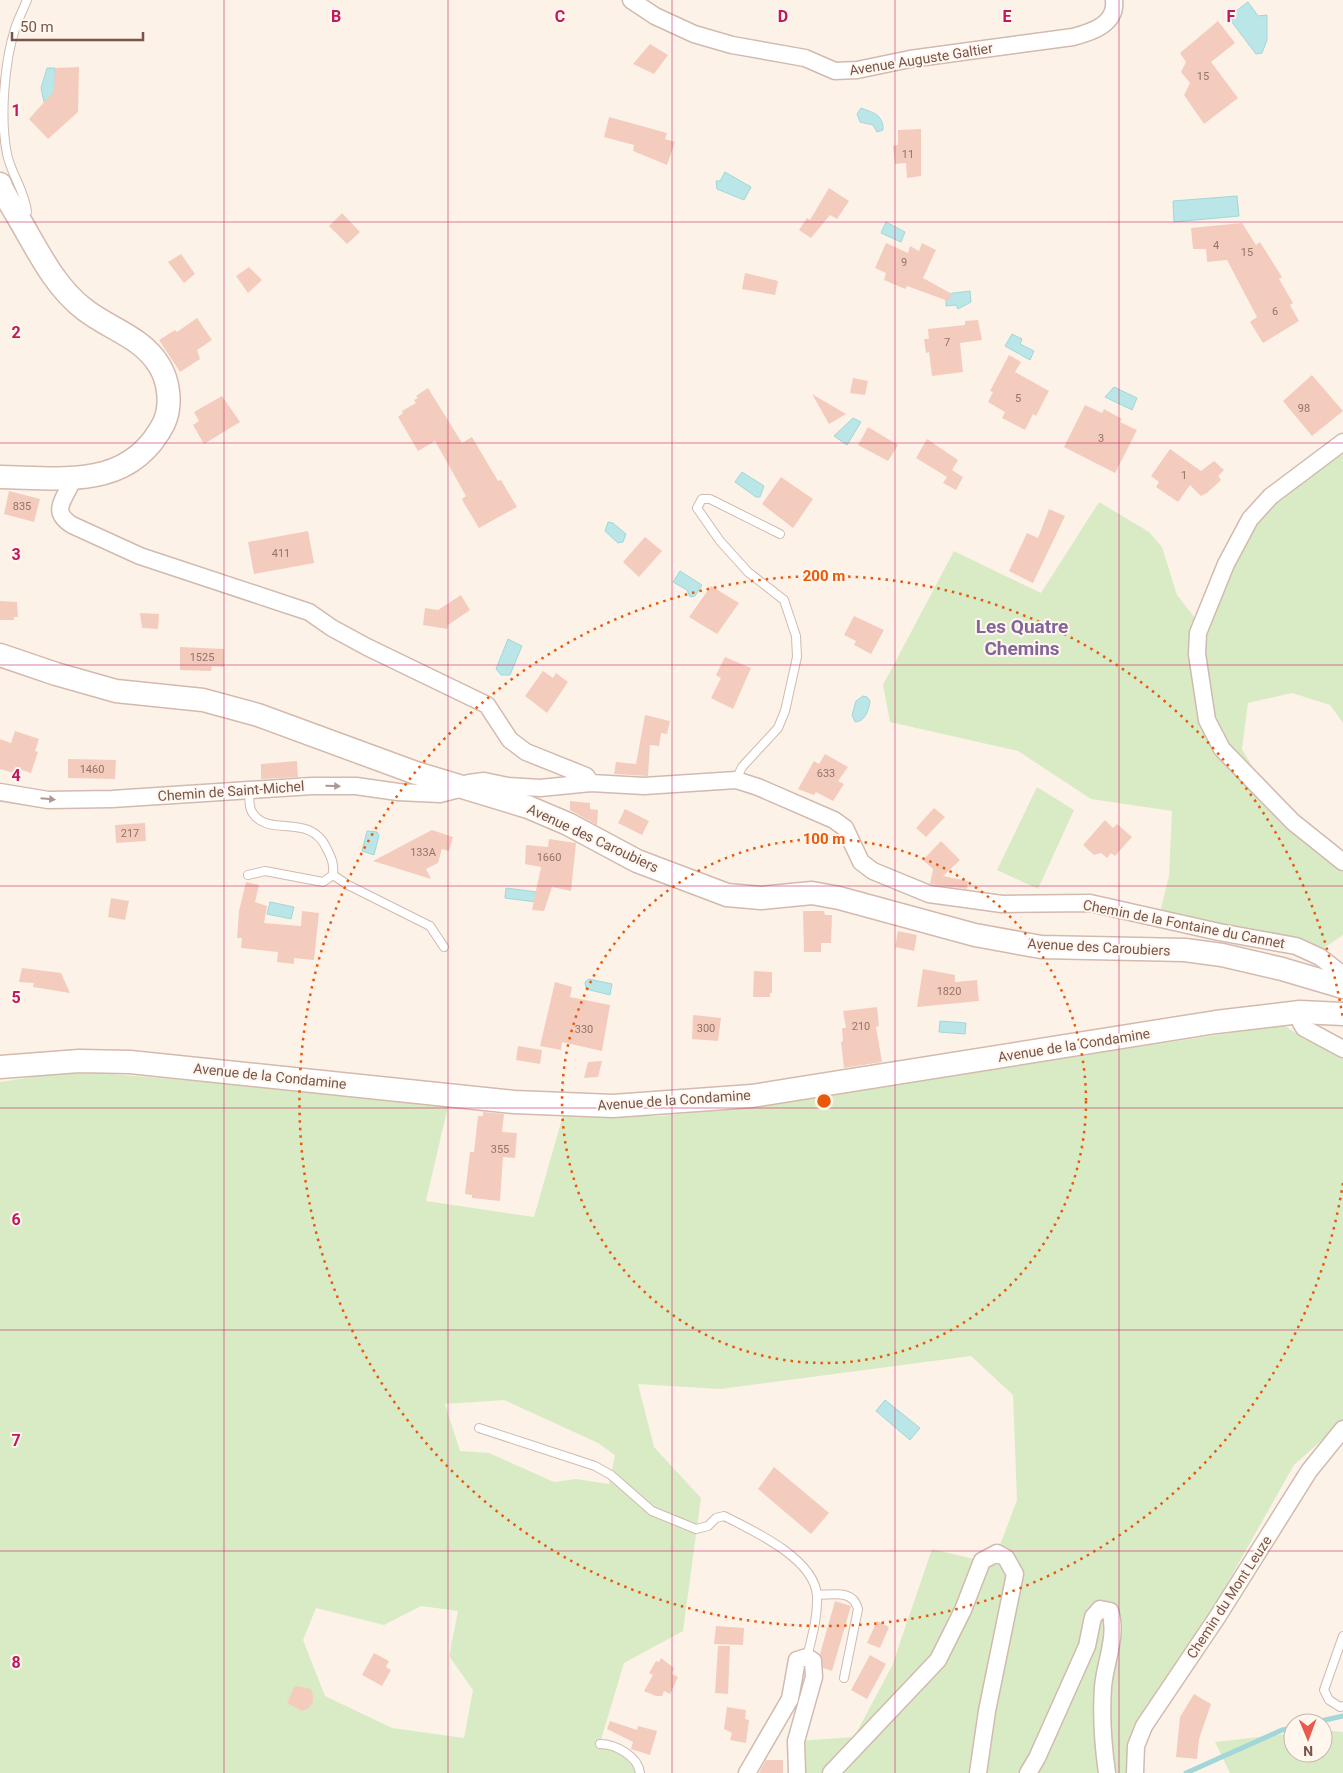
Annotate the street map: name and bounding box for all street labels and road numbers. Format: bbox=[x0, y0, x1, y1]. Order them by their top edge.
street label: Avenue Auguste Galtier bbox=[848, 40, 994, 78]
street label: Chemin de Saint-Michel bbox=[157, 778, 305, 804]
street label: Avenue des Caroubiers bbox=[525, 801, 661, 875]
street label: Chemin de la Fontaine du Cannet bbox=[1082, 897, 1287, 952]
street label: Avenue des Caroubiers bbox=[1027, 935, 1171, 959]
street label: Avenue de la Condamine bbox=[997, 1025, 1151, 1065]
street label: Avenue de la Condamine bbox=[193, 1060, 347, 1092]
street label: Avenue de la Condamine bbox=[597, 1087, 751, 1113]
street label: Chemin du Mont Leuze bbox=[1183, 1533, 1275, 1661]

